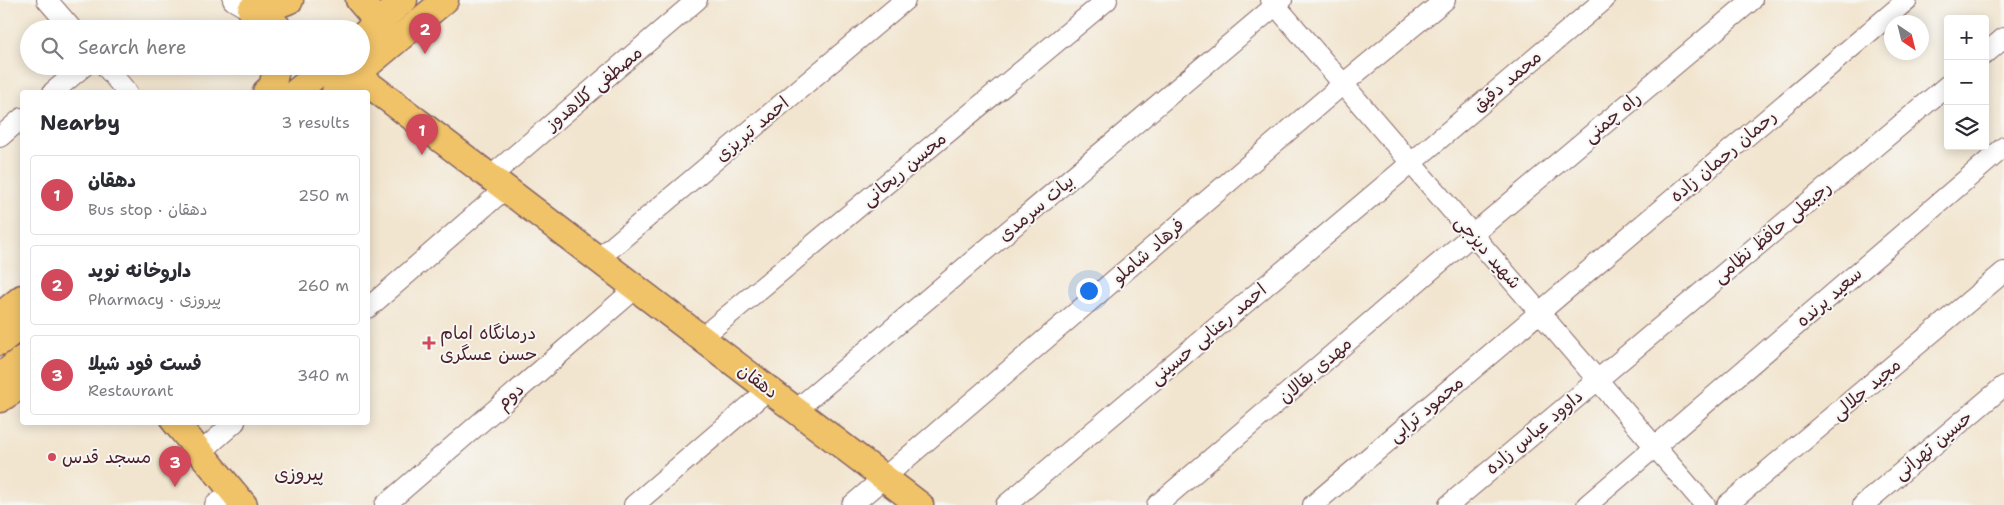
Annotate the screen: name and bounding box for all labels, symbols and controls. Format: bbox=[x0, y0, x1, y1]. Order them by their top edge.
pin: 2 bbox=[409, 13, 441, 54]
north arrow bbox=[1884, 15, 1929, 60]
map controls bbox=[1944, 15, 1989, 150]
button: + bbox=[1944, 15, 1989, 60]
search box bbox=[20, 20, 370, 75]
icon: search bbox=[38, 34, 66, 62]
text: Search here bbox=[78, 35, 187, 60]
street label: مصطفی کلاهدوز bbox=[539, 40, 648, 137]
street label: محمد دقیق bbox=[1467, 45, 1547, 117]
button: − bbox=[1944, 60, 1989, 105]
street label: راه چمنی bbox=[1578, 86, 1646, 148]
street label: احمد تبریزی bbox=[710, 91, 794, 167]
street label: رحمان رحمان زاده bbox=[1665, 104, 1781, 208]
button: layers bbox=[1944, 105, 1989, 150]
text: Nearby bbox=[40, 109, 120, 137]
text: 3 results bbox=[281, 112, 350, 133]
pin: 1 bbox=[406, 114, 438, 155]
street label: محسن ریحانی bbox=[857, 126, 951, 212]
text: دهقان bbox=[88, 168, 136, 193]
street label: بیات سرمدی bbox=[993, 169, 1079, 247]
street label: رجبعلی حافظ نظامی bbox=[1708, 175, 1836, 289]
text: 1 bbox=[53, 185, 61, 206]
text: 250 m bbox=[298, 185, 349, 206]
text: Bus stop · دهقان bbox=[88, 199, 208, 220]
street label: شهید دیزجی bbox=[1449, 210, 1527, 294]
street label: فرهاد شاملو bbox=[1106, 213, 1189, 290]
text: داروخانه نوید bbox=[88, 258, 191, 283]
street label: سعید پرنده bbox=[1791, 262, 1867, 332]
text: 2 bbox=[51, 275, 63, 296]
text: 260 m bbox=[297, 275, 349, 296]
your location bbox=[1076, 278, 1102, 304]
street label: احمد رعنایی حسینی bbox=[1144, 278, 1272, 390]
text: Pharmacy · پیروزی bbox=[88, 289, 221, 310]
place label: درمانگاه امام حسن عسگری bbox=[440, 321, 537, 366]
street label: مهدی بقالان bbox=[1273, 331, 1357, 409]
marker: درمانگاه امام حسن عسگری bbox=[422, 336, 436, 350]
text: فست فود شیلا bbox=[88, 351, 202, 376]
street label: مجید جلالی bbox=[1826, 353, 1906, 425]
street label: دهقان bbox=[733, 358, 783, 404]
text: 3 bbox=[51, 365, 63, 386]
text: 340 m bbox=[297, 365, 349, 386]
street label: محمود ترابی bbox=[1383, 370, 1469, 448]
street label: دوم bbox=[491, 377, 530, 416]
text: Restaurant bbox=[88, 380, 174, 401]
street label: داوود عباس زاده bbox=[1480, 384, 1588, 480]
street label: حسین تهرانی bbox=[1889, 405, 1977, 485]
place label: مسجد قدس bbox=[62, 445, 151, 469]
pin: 3 bbox=[159, 446, 191, 487]
marker: مسجد قدس bbox=[46, 451, 58, 463]
district label: پیروزی bbox=[274, 461, 324, 486]

